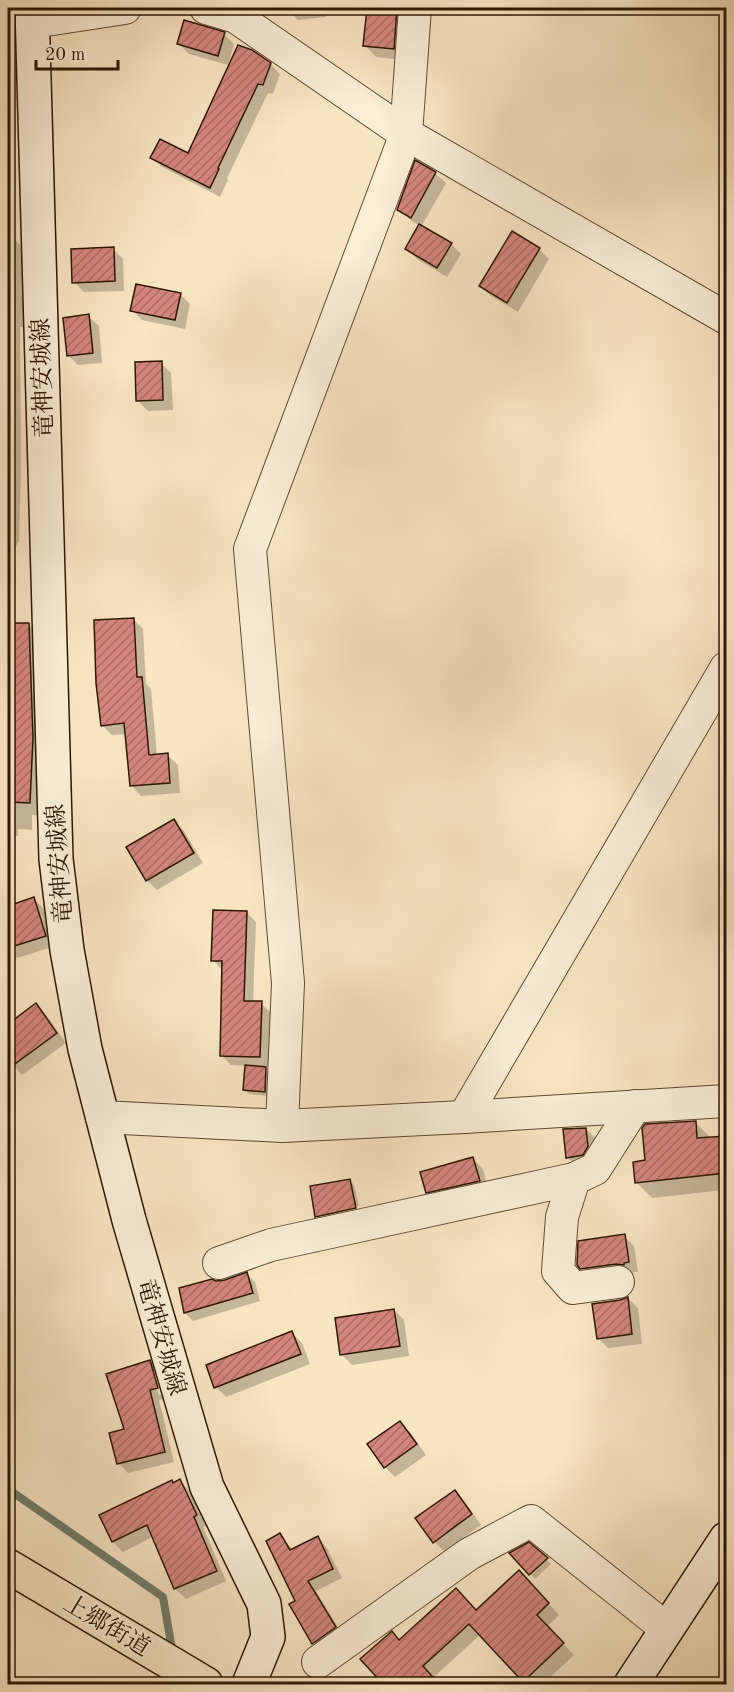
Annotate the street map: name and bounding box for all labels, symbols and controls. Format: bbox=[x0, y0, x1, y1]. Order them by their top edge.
scale bar bbox=[36, 33, 118, 71]
text: 20 m bbox=[45, 46, 85, 64]
street label: 竜神安城線 bbox=[27, 318, 58, 438]
street label: 竜神安城線 bbox=[42, 803, 77, 925]
street label: 竜神安城線 bbox=[132, 1276, 191, 1399]
street label: 上郷街道 bbox=[59, 1589, 155, 1662]

